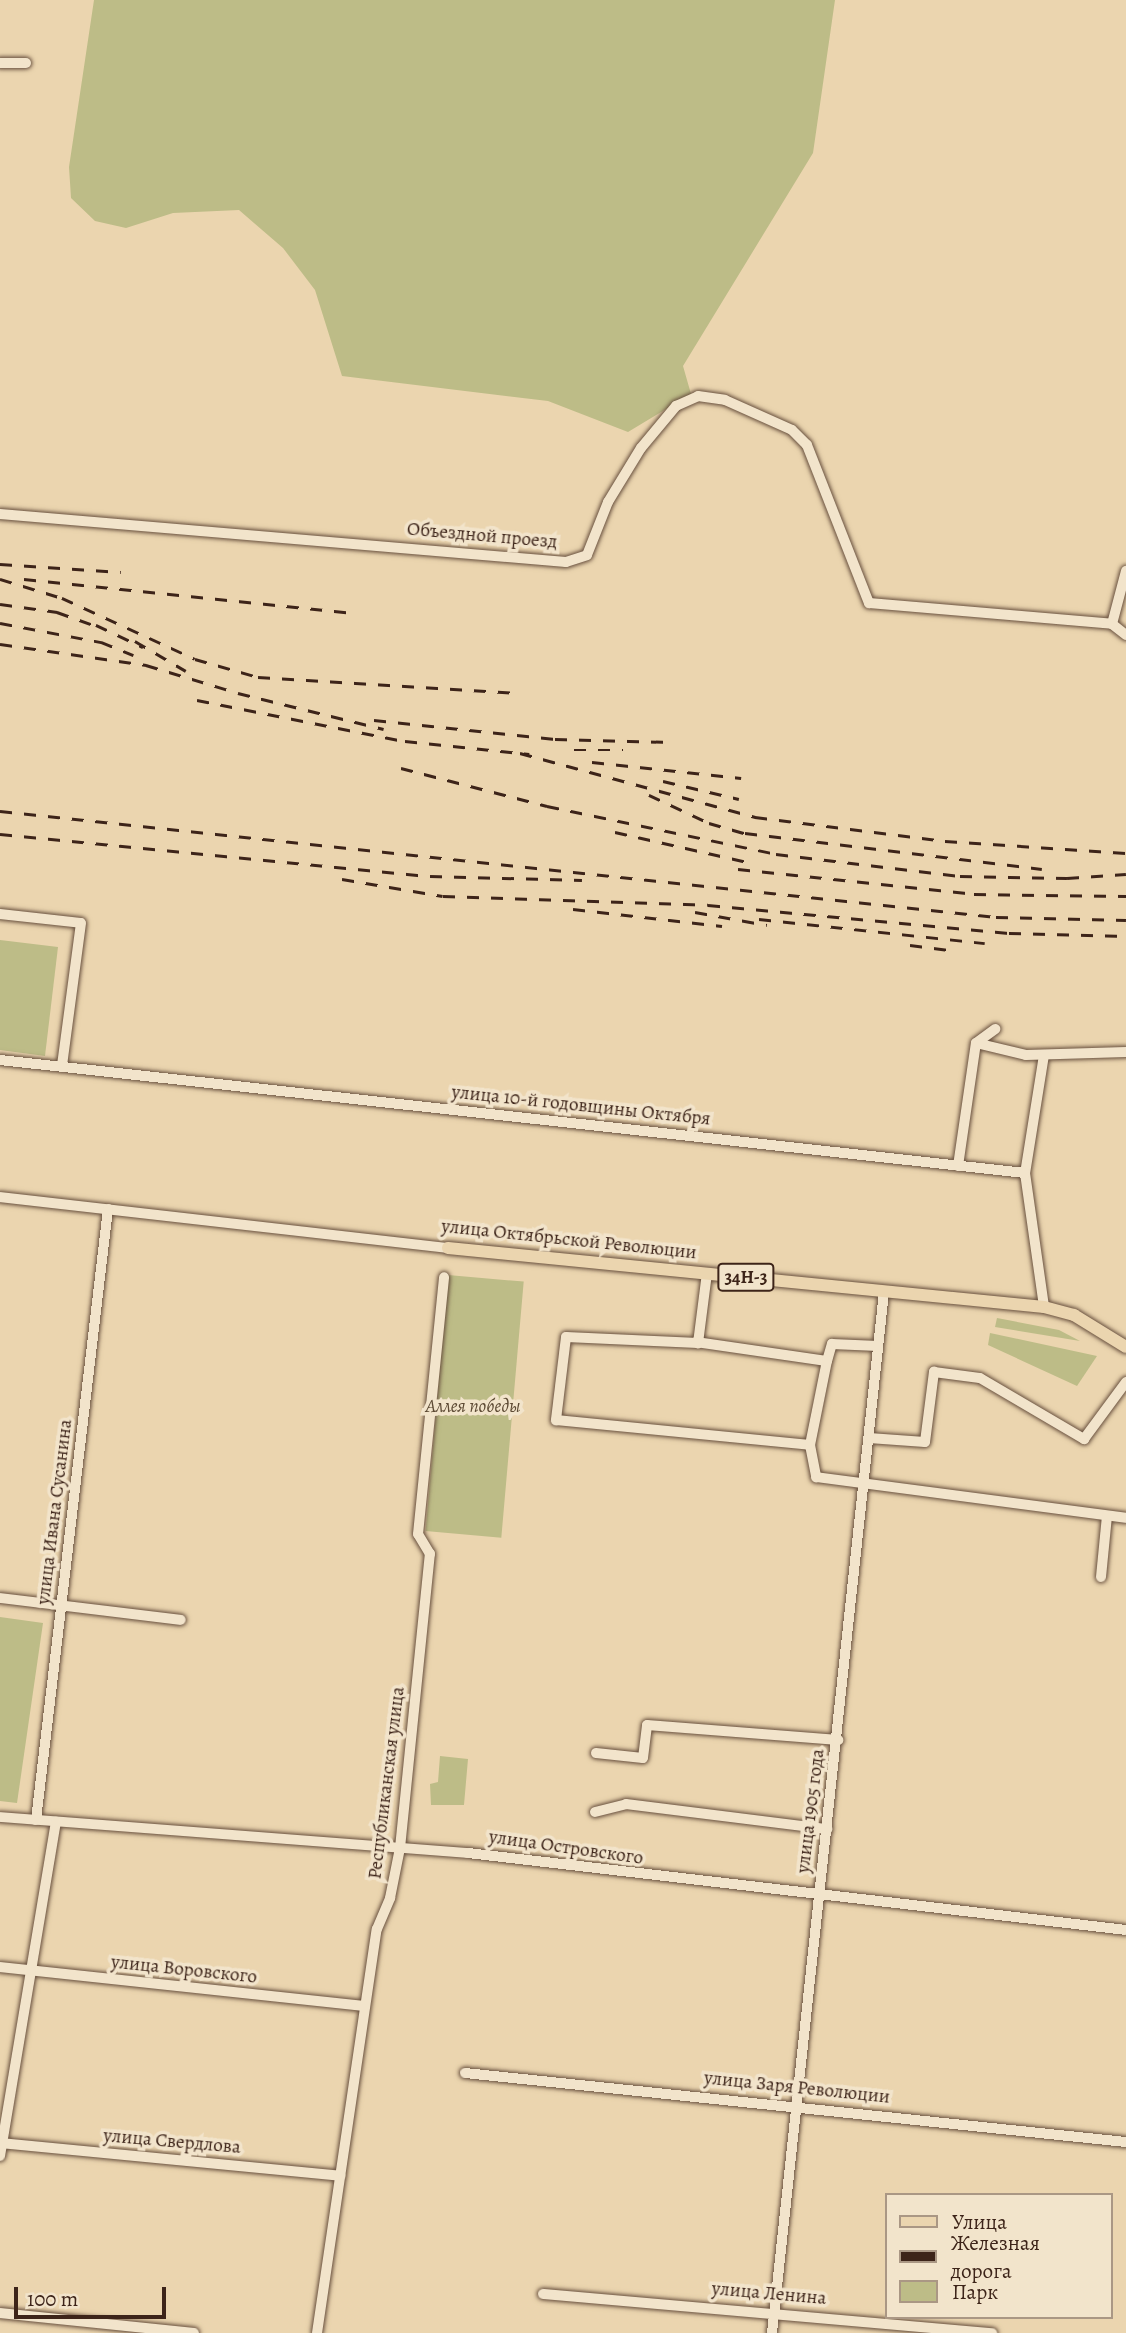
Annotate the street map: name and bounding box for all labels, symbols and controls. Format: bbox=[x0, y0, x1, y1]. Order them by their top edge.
street label: Объездной проезд bbox=[406, 518, 558, 554]
street label: улица 10-й годовщины Октября bbox=[450, 1081, 712, 1131]
street label: улица Октябрьской Революции bbox=[440, 1215, 698, 1265]
road number: 34Н-3 bbox=[716, 1262, 776, 1292]
park label: Аллея победы bbox=[425, 1396, 521, 1418]
street label: улица Ивана Сусанина bbox=[32, 1418, 78, 1606]
street label: Республиканская улица bbox=[364, 1685, 410, 1881]
street label: улица 1905 года bbox=[792, 1748, 830, 1874]
street label: улица Островского bbox=[487, 1826, 645, 1870]
street label: улица Воровского bbox=[110, 1951, 258, 1989]
street label: улица Заря Революции bbox=[703, 2067, 891, 2109]
street label: улица Свердлова bbox=[102, 2125, 242, 2159]
legend bbox=[884, 2193, 1112, 2319]
text: Улица bbox=[952, 2208, 1007, 2236]
text: Железная дорога bbox=[951, 2229, 1040, 2285]
scale bar bbox=[18, 2274, 170, 2318]
street label: улица Ленина bbox=[711, 2278, 827, 2310]
text: Парк bbox=[952, 2278, 998, 2306]
text: 100 m bbox=[27, 2285, 78, 2313]

